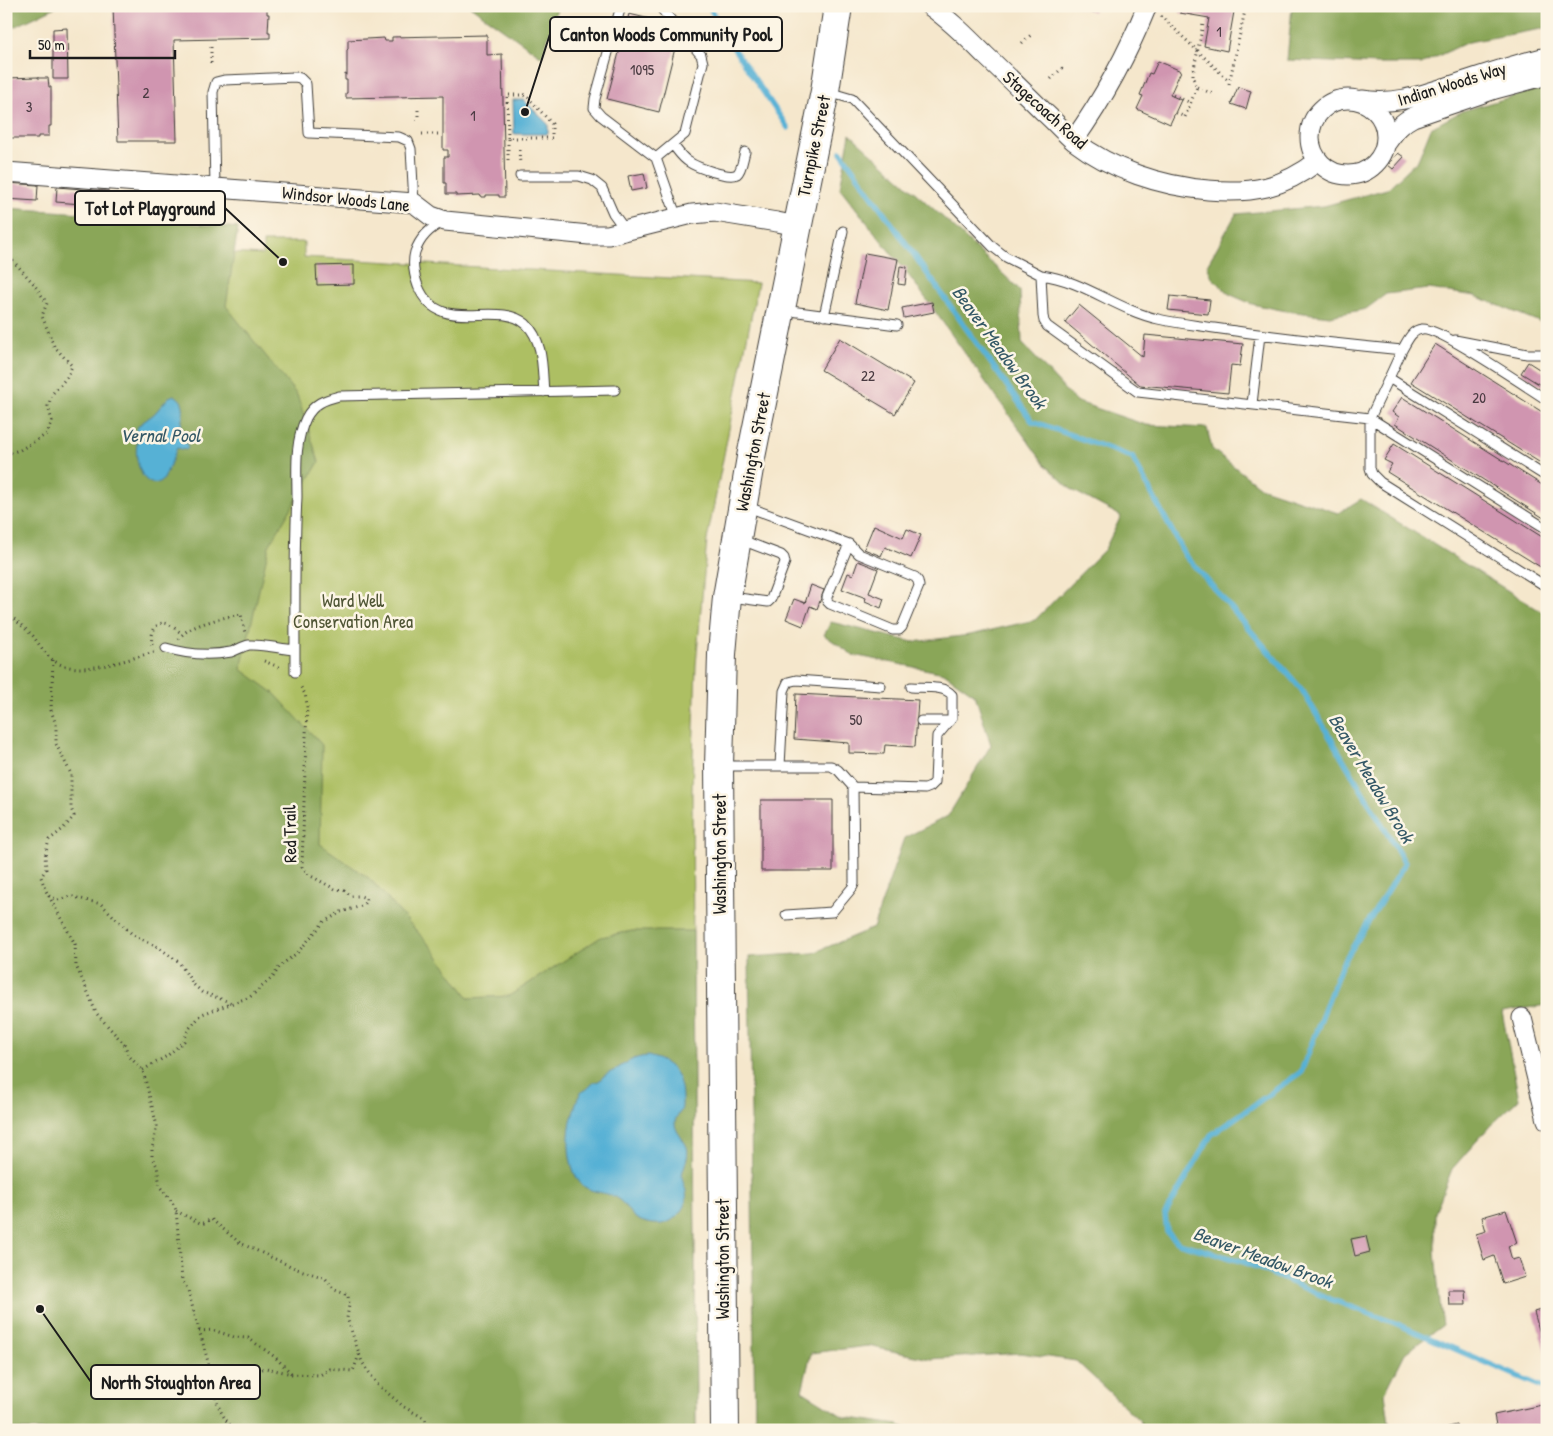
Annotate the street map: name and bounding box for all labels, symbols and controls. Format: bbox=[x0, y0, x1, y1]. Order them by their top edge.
callout: Canton Woods Community Pool bbox=[550, 17, 782, 51]
text: Canton Woods Community Pool bbox=[560, 21, 773, 48]
house number: 1 bbox=[1216, 21, 1222, 42]
scale bar bbox=[30, 28, 175, 60]
text: 50 m bbox=[38, 34, 65, 55]
street label: Indian Woods Way bbox=[1395, 55, 1510, 112]
house number: 1095 bbox=[630, 59, 655, 80]
street label: Stagecoach Road bbox=[998, 65, 1093, 154]
house number: 2 bbox=[142, 82, 150, 103]
street label: Turnpike Street bbox=[791, 92, 837, 199]
house number: 3 bbox=[26, 96, 33, 117]
house number: 1 bbox=[470, 105, 476, 126]
street label: Windsor Woods Lane bbox=[281, 179, 411, 218]
callout: Tot Lot Playground bbox=[75, 191, 225, 225]
text: Tot Lot Playground bbox=[84, 195, 215, 222]
water label: Beaver Meadow Brook bbox=[947, 280, 1055, 415]
house number: 22 bbox=[861, 365, 875, 386]
house number: 20 bbox=[1472, 387, 1486, 408]
street label: Washington Street bbox=[729, 390, 776, 513]
water label: Vernal Pool bbox=[120, 422, 201, 448]
park label: Ward Well Conservation Area bbox=[293, 588, 413, 634]
house number: 50 bbox=[849, 709, 863, 730]
water label: Beaver Meadow Brook bbox=[1323, 709, 1422, 849]
street label: Washington Street bbox=[707, 793, 732, 914]
street label: Red Trail bbox=[276, 805, 303, 863]
street label: Washington Street bbox=[710, 1198, 735, 1319]
water label: Beaver Meadow Brook bbox=[1190, 1220, 1338, 1295]
callout: North Stoughton Area bbox=[91, 1365, 260, 1399]
text: North Stoughton Area bbox=[101, 1369, 251, 1396]

